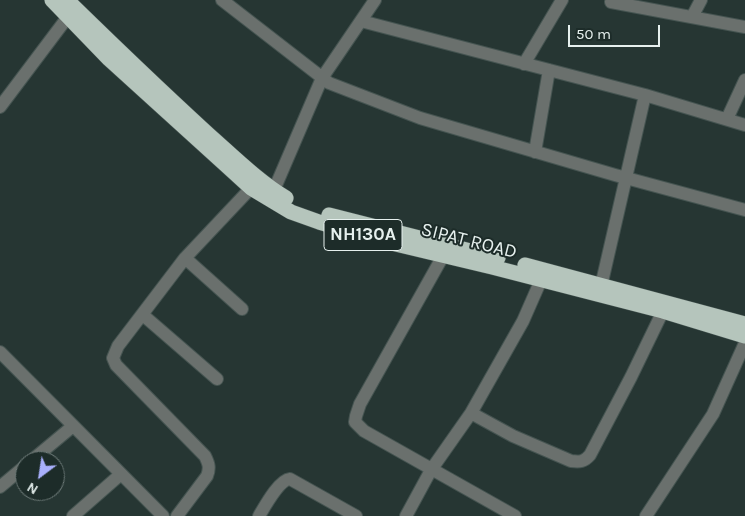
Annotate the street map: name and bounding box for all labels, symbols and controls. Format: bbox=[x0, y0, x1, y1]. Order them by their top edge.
scale bar bbox=[570, 15, 662, 47]
text: 50 m bbox=[576, 25, 611, 43]
street label: SIPAT ROAD bbox=[419, 218, 519, 264]
road number: NH130A bbox=[324, 220, 402, 250]
north arrow bbox=[15, 451, 65, 501]
text: N bbox=[24, 479, 41, 498]

